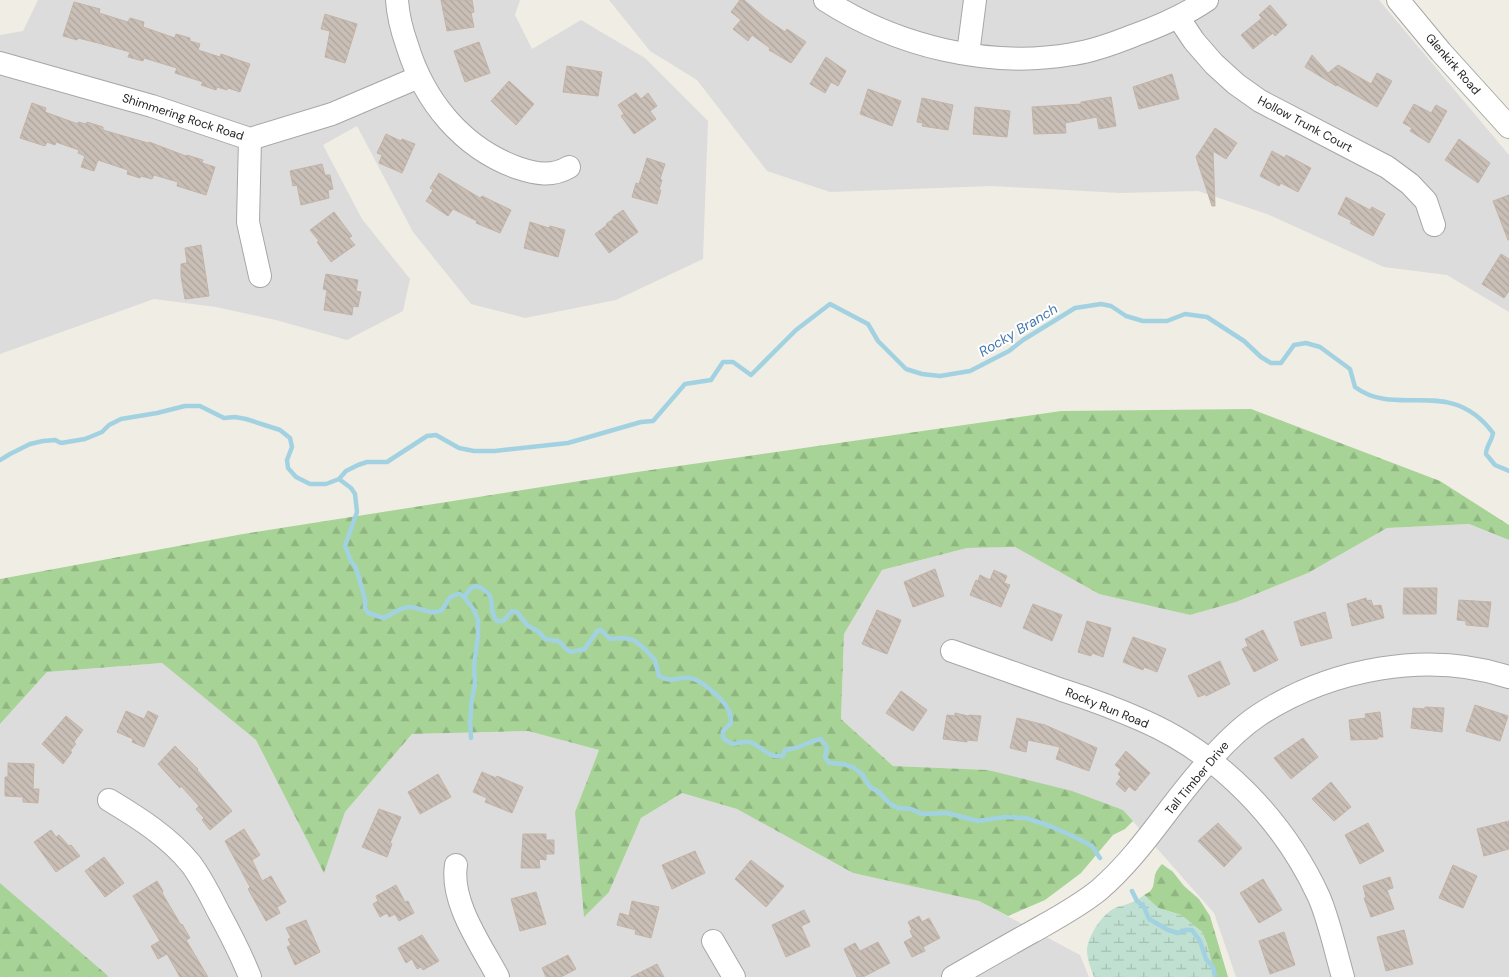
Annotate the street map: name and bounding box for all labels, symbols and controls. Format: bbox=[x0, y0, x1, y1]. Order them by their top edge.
street label: Glenkirk Road bbox=[1422, 30, 1484, 98]
street label: Shimmering Rock Road bbox=[120, 90, 246, 144]
street label: Hollow Trunk Court bbox=[1255, 92, 1355, 156]
water label: Rocky Branch bbox=[975, 299, 1061, 361]
street label: Rocky Run Road bbox=[1063, 684, 1151, 732]
street label: Tall Timber Drive bbox=[1161, 738, 1233, 818]

